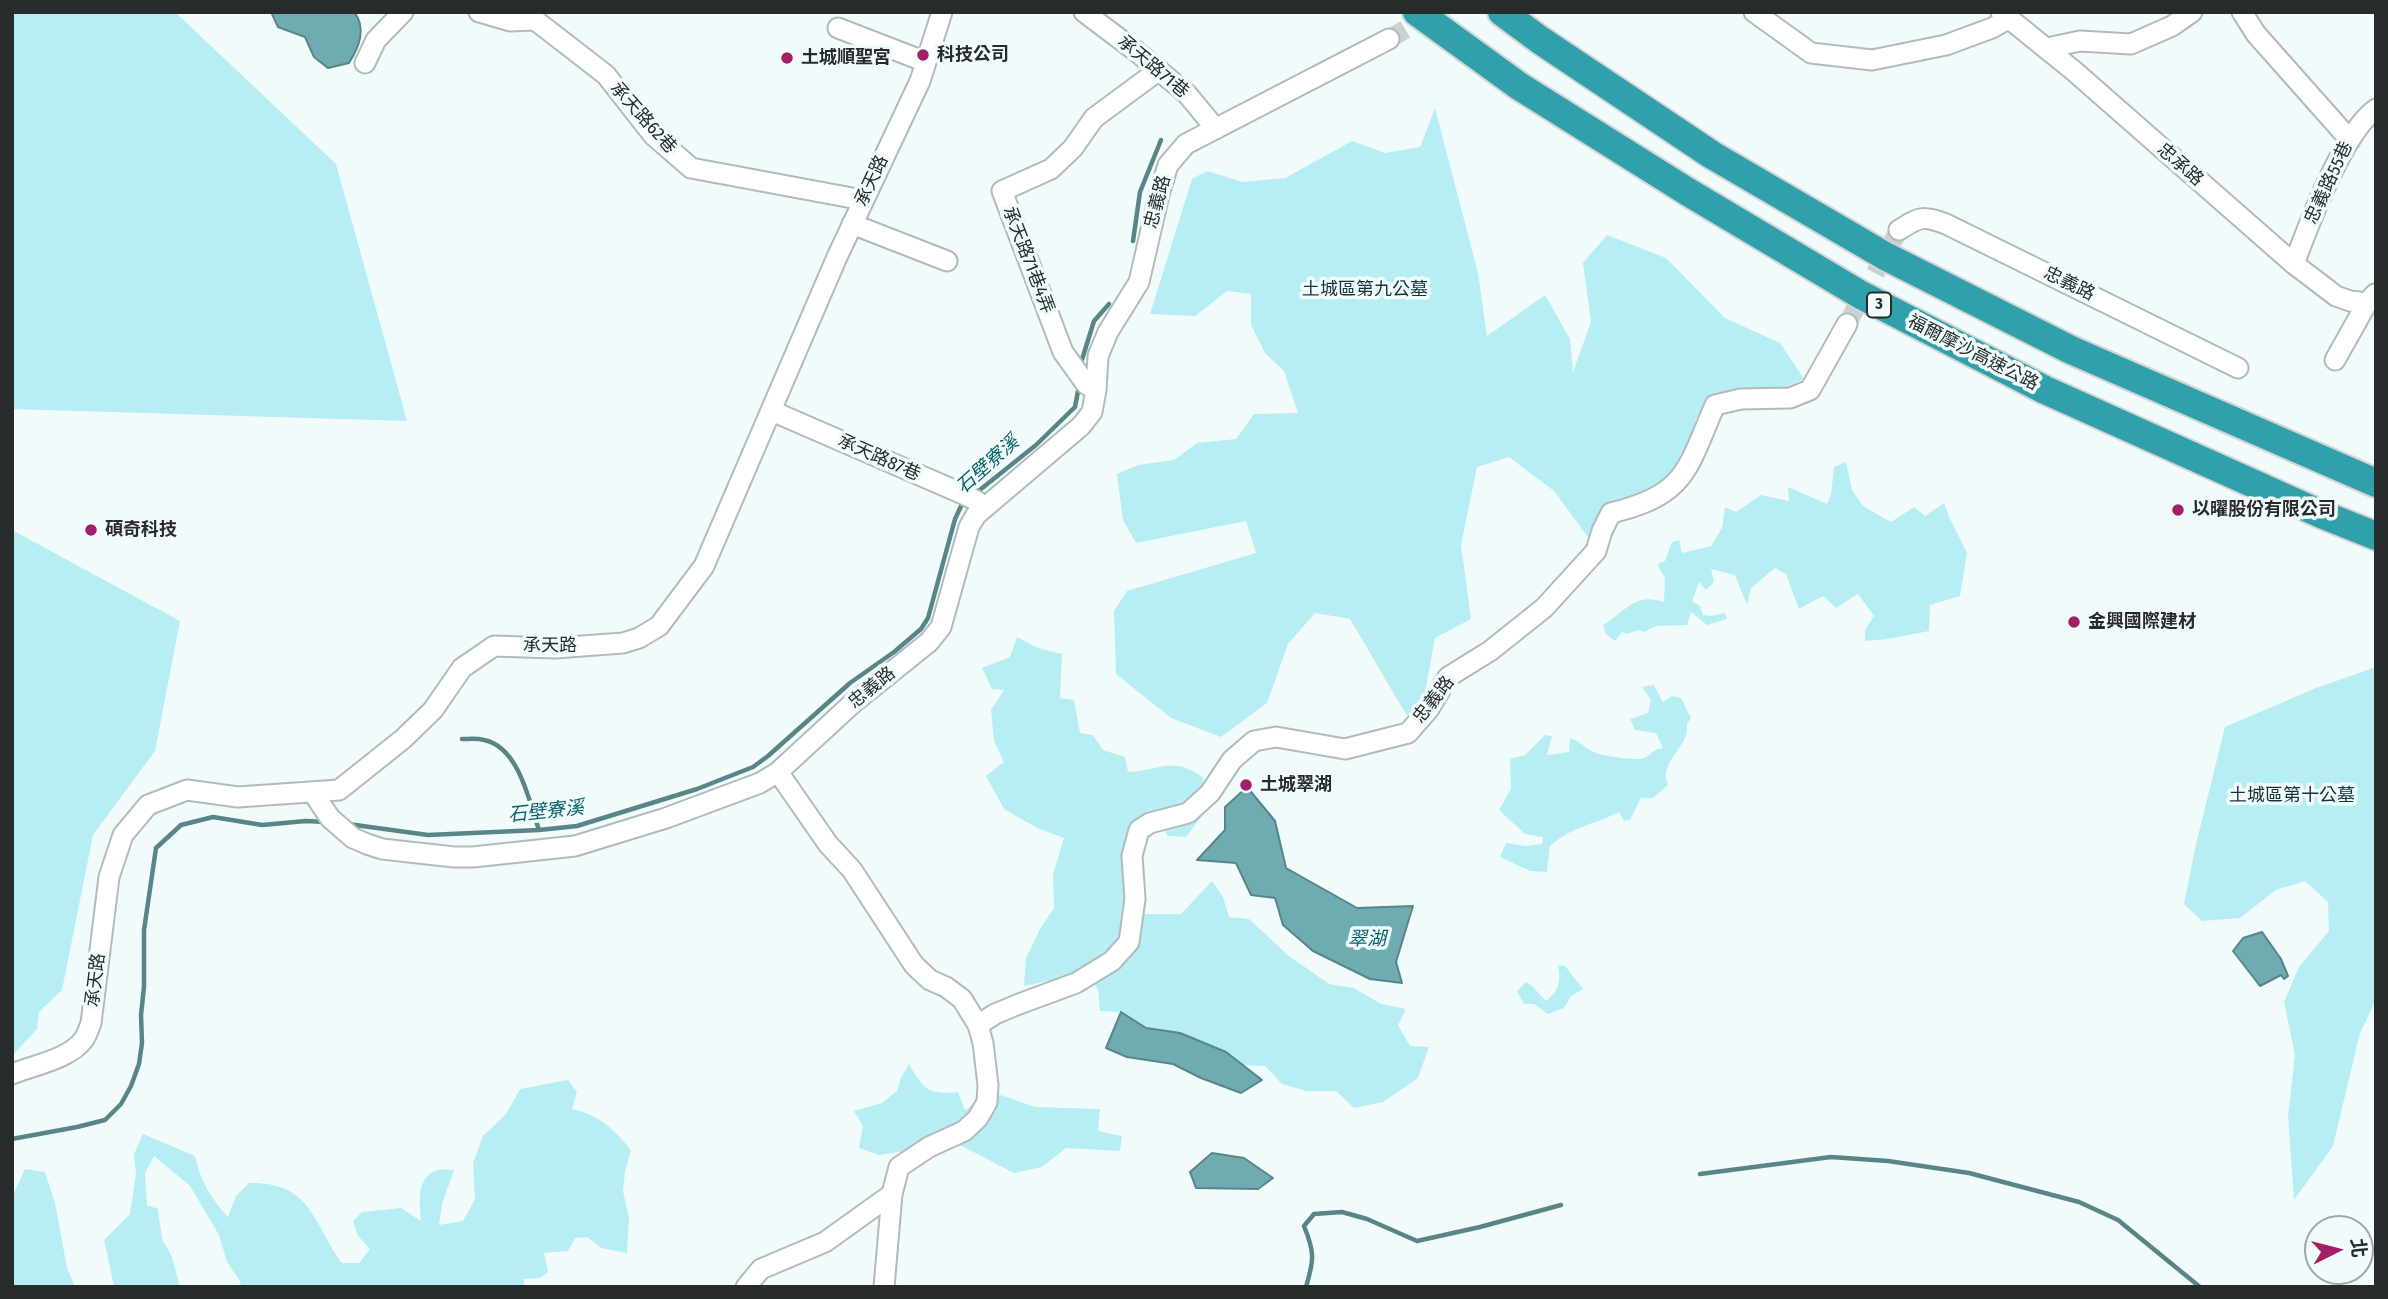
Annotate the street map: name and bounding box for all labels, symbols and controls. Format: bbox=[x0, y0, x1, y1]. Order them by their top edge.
street label: 承天路71巷 bbox=[1113, 31, 1193, 103]
place label: 科技公司 bbox=[937, 44, 1009, 66]
place label: 土城順聖宮 bbox=[801, 47, 891, 69]
marker: 科技公司 bbox=[915, 47, 931, 63]
marker: 土城順聖宮 bbox=[779, 50, 795, 66]
street label: 承天路62巷 bbox=[605, 78, 681, 158]
street label: 忠義路55巷 bbox=[2301, 138, 2357, 228]
street label: 忠承路 bbox=[2153, 139, 2207, 191]
street label: 承天路 bbox=[851, 152, 893, 210]
street label: 忠義路 bbox=[1141, 173, 1175, 231]
street label: 承天路71巷4弄 bbox=[998, 203, 1058, 317]
street label: 忠義路 bbox=[2040, 262, 2098, 306]
park label: 土城區第九公墓 bbox=[1302, 279, 1428, 301]
road number: 3 bbox=[1867, 292, 1891, 318]
street label: 福爾摩沙高速公路 bbox=[1904, 311, 2042, 395]
street label: 承天路87巷 bbox=[834, 430, 924, 486]
water label: 石壁寮溪 bbox=[952, 431, 1024, 499]
place label: 以曜股份有限公司 bbox=[2192, 499, 2336, 521]
marker: 以曜股份有限公司 bbox=[2170, 502, 2186, 518]
place label: 碩奇科技 bbox=[105, 519, 177, 541]
marker: 碩奇科技 bbox=[83, 522, 99, 538]
place label: 金興國際建材 bbox=[2088, 611, 2196, 633]
marker: 金興國際建材 bbox=[2066, 614, 2082, 630]
street label: 承天路 bbox=[523, 635, 577, 657]
street label: 忠義路 bbox=[844, 663, 900, 713]
street label: 忠義路 bbox=[1409, 672, 1459, 728]
place label: 土城翠湖 bbox=[1260, 774, 1332, 796]
marker: 土城翠湖 bbox=[1238, 777, 1254, 793]
park label: 土城區第十公墓 bbox=[2229, 785, 2355, 807]
water label: 石壁寮溪 bbox=[507, 797, 585, 827]
water label: 翠湖 bbox=[1348, 929, 1386, 951]
street label: 承天路 bbox=[82, 952, 110, 1008]
north arrow bbox=[2304, 1215, 2374, 1285]
text: 北 bbox=[2346, 1237, 2371, 1259]

